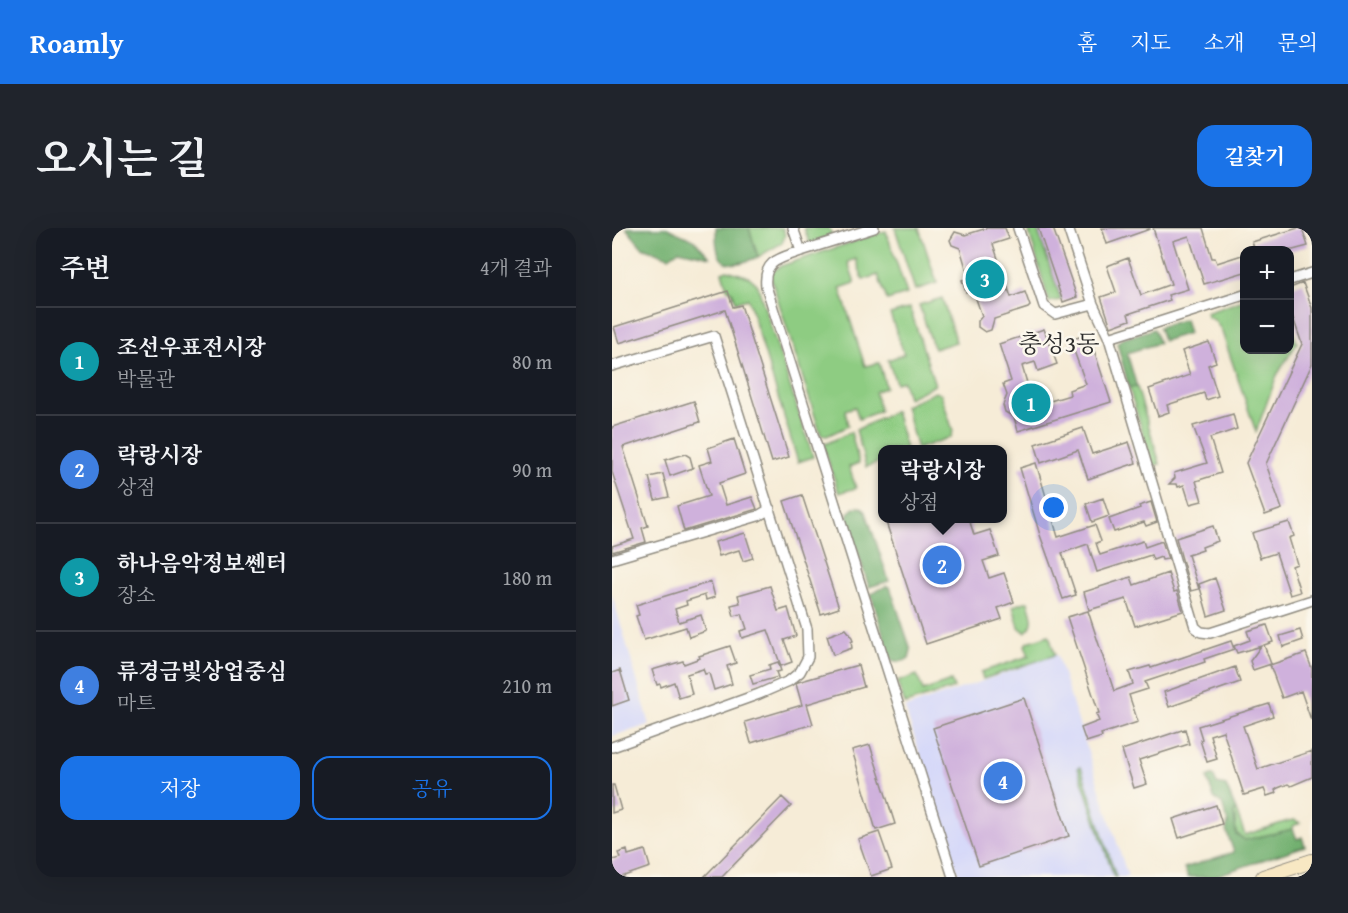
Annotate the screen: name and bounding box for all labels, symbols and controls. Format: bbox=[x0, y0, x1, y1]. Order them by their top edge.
text: Roamly bbox=[30, 22, 124, 63]
text: 홈 bbox=[1077, 27, 1097, 58]
text: 지도 bbox=[1130, 27, 1171, 58]
text: 소개 bbox=[1204, 27, 1244, 58]
text: 문의 bbox=[1277, 27, 1318, 58]
button: 길찾기 bbox=[1197, 125, 1312, 187]
text: 오시는 길 bbox=[36, 127, 208, 188]
map controls bbox=[1240, 246, 1294, 354]
button: + bbox=[1240, 246, 1294, 300]
text: 주변 bbox=[60, 248, 110, 287]
text: 4개 결과 bbox=[480, 253, 552, 282]
pin: 3 bbox=[966, 256, 1004, 302]
button: − bbox=[1240, 300, 1294, 354]
district label: 충성3동 bbox=[1018, 326, 1100, 361]
text: 조선우표전시장 bbox=[117, 331, 266, 363]
text: 1 bbox=[74, 347, 85, 376]
text: 80 m bbox=[512, 347, 552, 376]
text: 박물관 bbox=[117, 364, 175, 393]
pin: 1 bbox=[1012, 380, 1050, 426]
text: 락랑시장 bbox=[117, 439, 202, 471]
popup bbox=[878, 445, 1007, 523]
text: 락랑시장 bbox=[900, 454, 985, 486]
text: 2 bbox=[74, 455, 85, 484]
text: 90 m bbox=[512, 455, 552, 484]
text: 상점 bbox=[117, 472, 156, 501]
text: 상점 bbox=[900, 487, 939, 516]
your location bbox=[1039, 493, 1068, 522]
pin: 2 bbox=[922, 542, 962, 588]
text: 하나음악정보쎈터 bbox=[117, 547, 287, 579]
text: 3 bbox=[74, 563, 85, 592]
text: 180 m bbox=[502, 563, 552, 592]
text: 장소 bbox=[117, 580, 156, 609]
text: 류경금빛상업중심 bbox=[117, 655, 287, 687]
text: 4 bbox=[74, 671, 85, 700]
text: 210 m bbox=[502, 671, 552, 700]
text: 마트 bbox=[117, 688, 156, 717]
button: 저장 bbox=[60, 756, 300, 820]
button: 공유 bbox=[312, 756, 552, 820]
pin: 4 bbox=[984, 758, 1022, 804]

